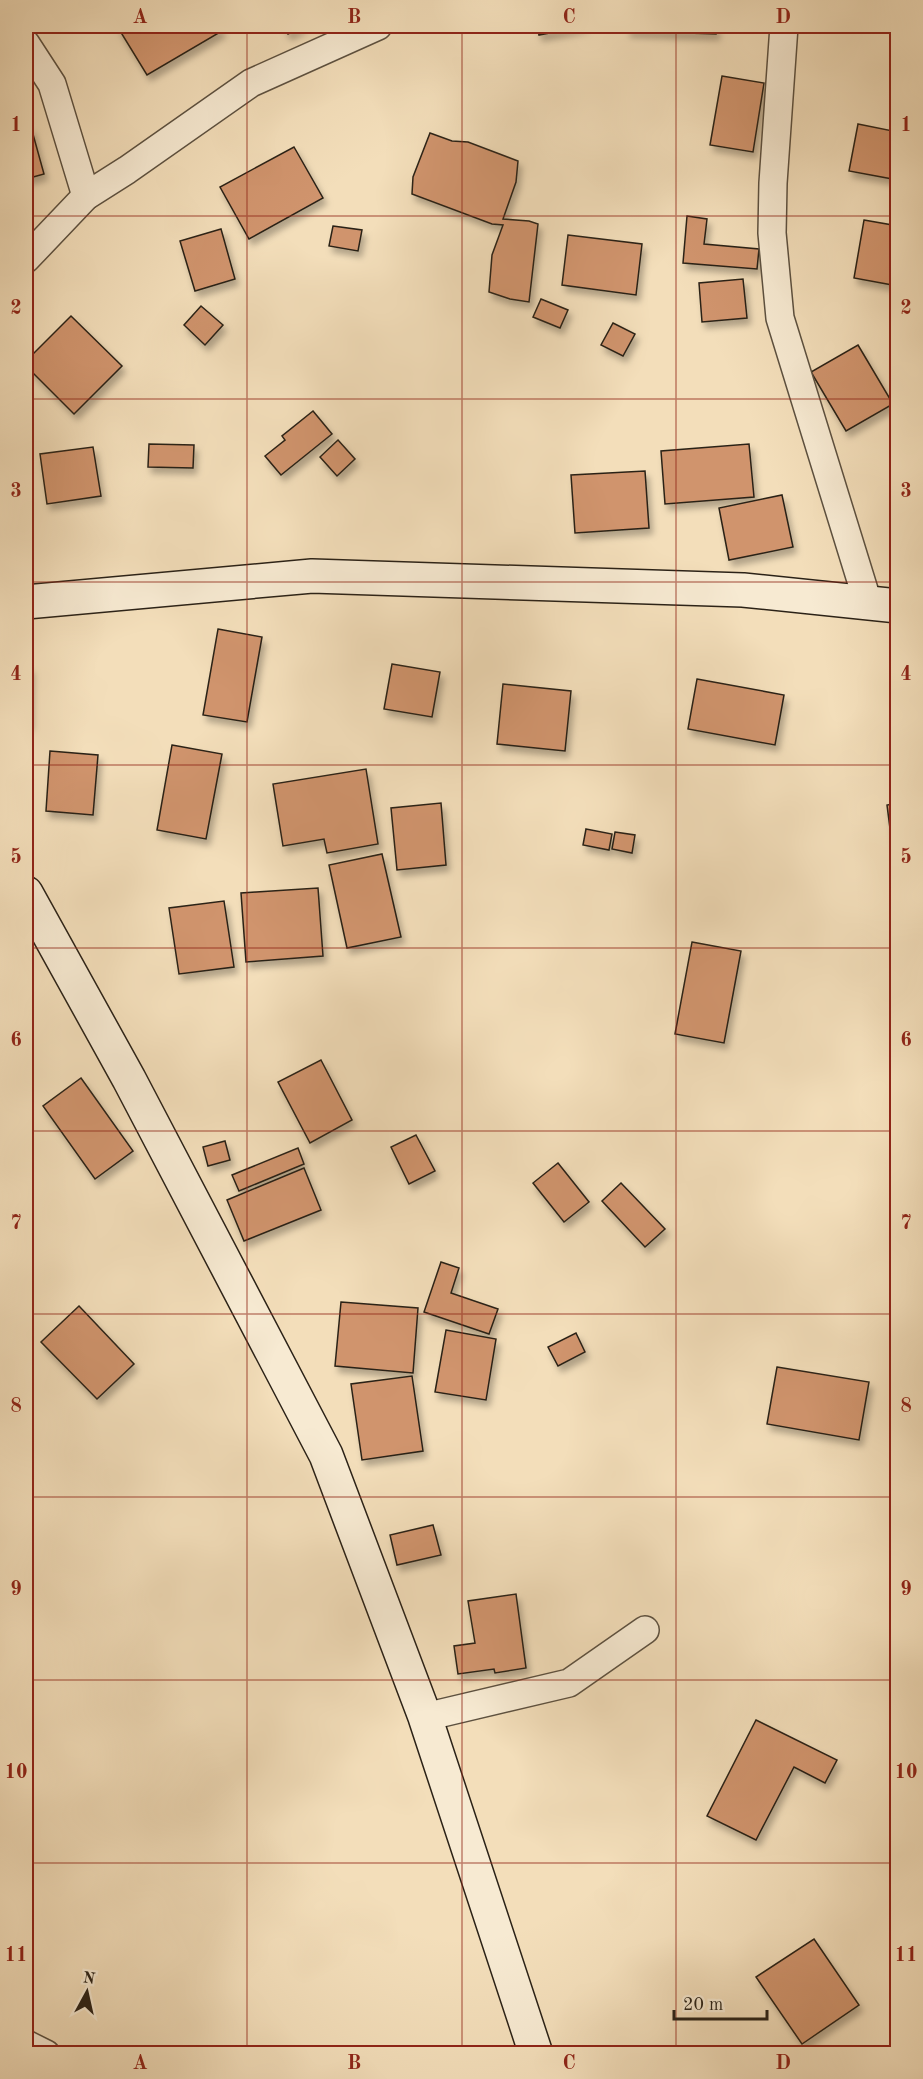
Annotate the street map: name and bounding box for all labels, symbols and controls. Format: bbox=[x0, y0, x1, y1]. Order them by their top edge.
text: A bbox=[132, 8, 148, 28]
text: B bbox=[347, 8, 361, 28]
text: C bbox=[562, 8, 576, 28]
text: D bbox=[775, 8, 791, 28]
text: 1 bbox=[10, 116, 22, 136]
text: 1 bbox=[900, 116, 912, 136]
text: 2 bbox=[10, 299, 22, 319]
text: 2 bbox=[900, 299, 912, 319]
text: 3 bbox=[10, 482, 22, 502]
text: 3 bbox=[900, 482, 912, 502]
text: 4 bbox=[10, 665, 22, 685]
text: 4 bbox=[900, 665, 912, 685]
text: 5 bbox=[10, 847, 22, 868]
text: 5 bbox=[900, 847, 912, 868]
text: 6 bbox=[10, 1031, 22, 1051]
text: 6 bbox=[900, 1031, 912, 1051]
text: 7 bbox=[10, 1214, 22, 1234]
text: 7 bbox=[900, 1214, 912, 1234]
text: 8 bbox=[10, 1397, 22, 1417]
text: 8 bbox=[900, 1397, 912, 1417]
text: 9 bbox=[10, 1580, 22, 1600]
text: 9 bbox=[900, 1580, 912, 1600]
text: 10 bbox=[4, 1763, 28, 1783]
text: 10 bbox=[894, 1763, 918, 1783]
text: 11 bbox=[4, 1946, 28, 1966]
text: 11 bbox=[894, 1946, 918, 1966]
north arrow bbox=[57, 1962, 117, 2022]
text: N bbox=[82, 1970, 97, 1988]
scale bar bbox=[674, 1983, 767, 2021]
text: 20 m bbox=[683, 1996, 723, 2014]
text: A bbox=[132, 2054, 148, 2074]
text: B bbox=[347, 2054, 361, 2074]
text: C bbox=[562, 2054, 576, 2074]
text: D bbox=[775, 2054, 791, 2074]

